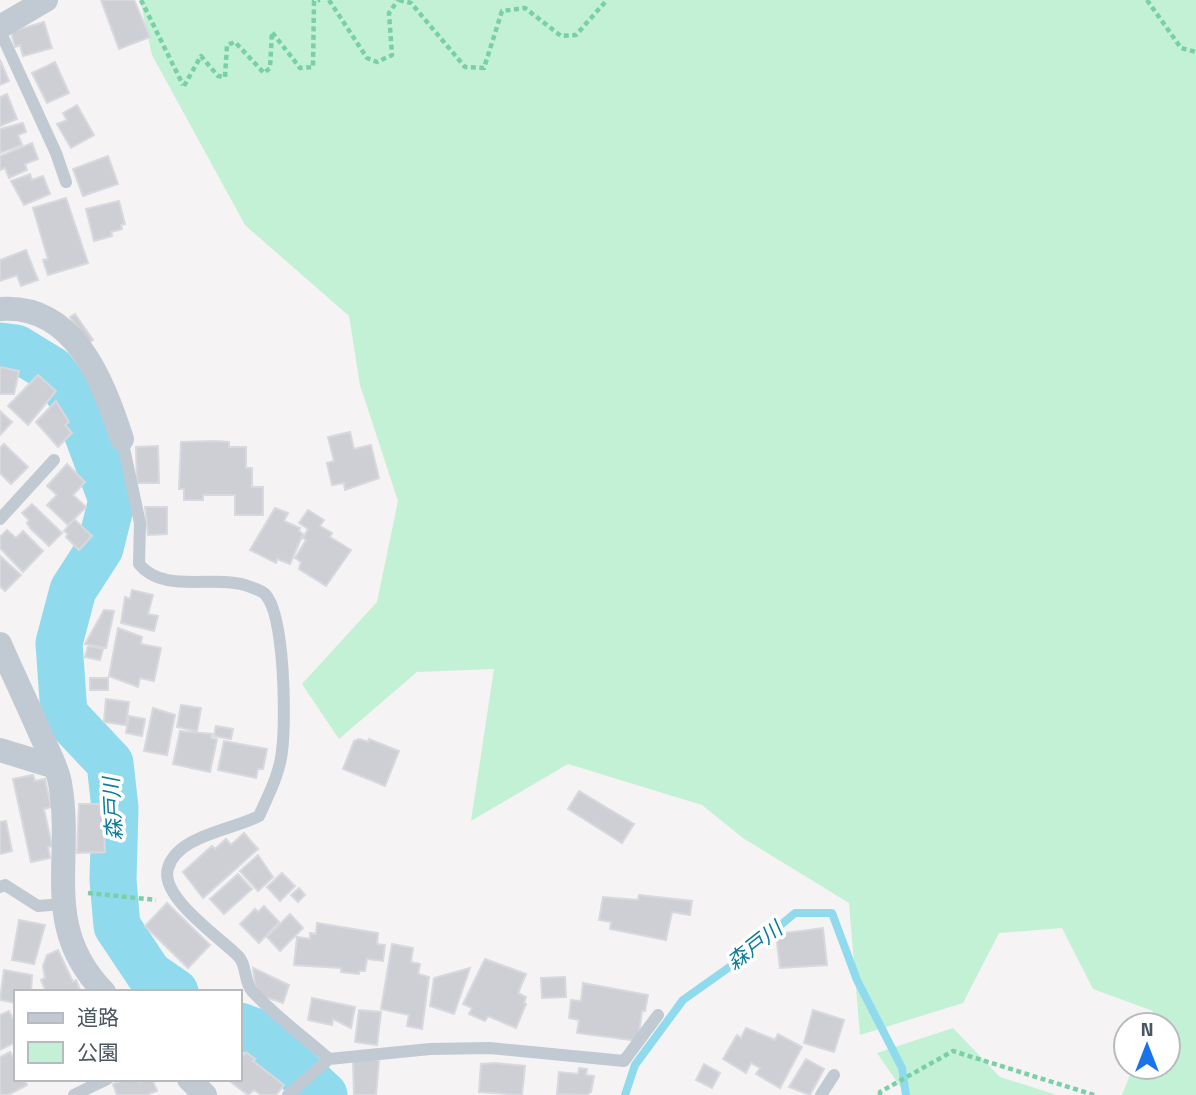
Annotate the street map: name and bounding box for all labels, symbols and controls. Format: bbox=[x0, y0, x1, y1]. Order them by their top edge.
water label: 森戸川 bbox=[94, 775, 130, 841]
water label: 森戸川 bbox=[719, 912, 790, 977]
legend bbox=[14, 990, 242, 1081]
text: 道路 bbox=[77, 1001, 119, 1033]
north arrow bbox=[1112, 1011, 1182, 1081]
text: N bbox=[1140, 1014, 1154, 1043]
text: 公園 bbox=[77, 1036, 119, 1068]

